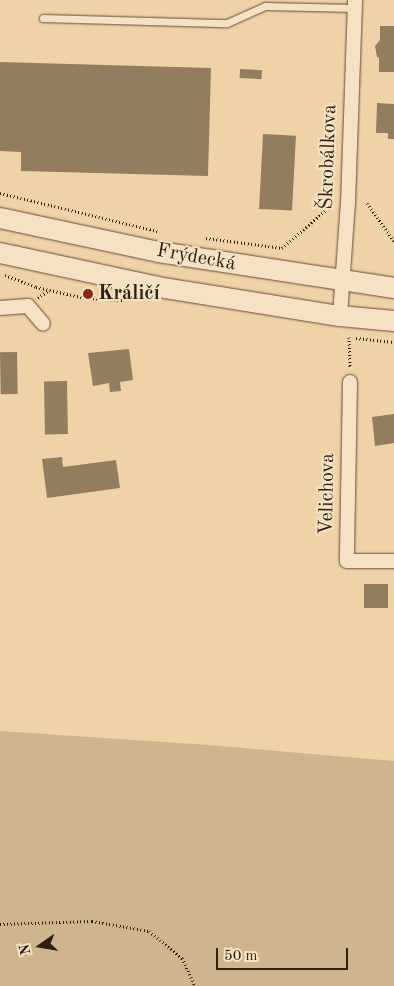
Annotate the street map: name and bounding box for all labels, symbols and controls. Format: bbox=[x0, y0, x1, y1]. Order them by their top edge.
street label: Škrobálkova bbox=[315, 104, 343, 210]
street label: Frýdecká bbox=[155, 239, 237, 277]
place label: Králičí bbox=[98, 282, 160, 306]
marker: Králičí bbox=[82, 288, 94, 300]
street label: Velichova bbox=[315, 453, 341, 535]
north arrow bbox=[15, 921, 65, 971]
scale bar bbox=[219, 938, 352, 970]
text: N bbox=[17, 943, 33, 956]
text: 50 m bbox=[224, 949, 258, 964]

